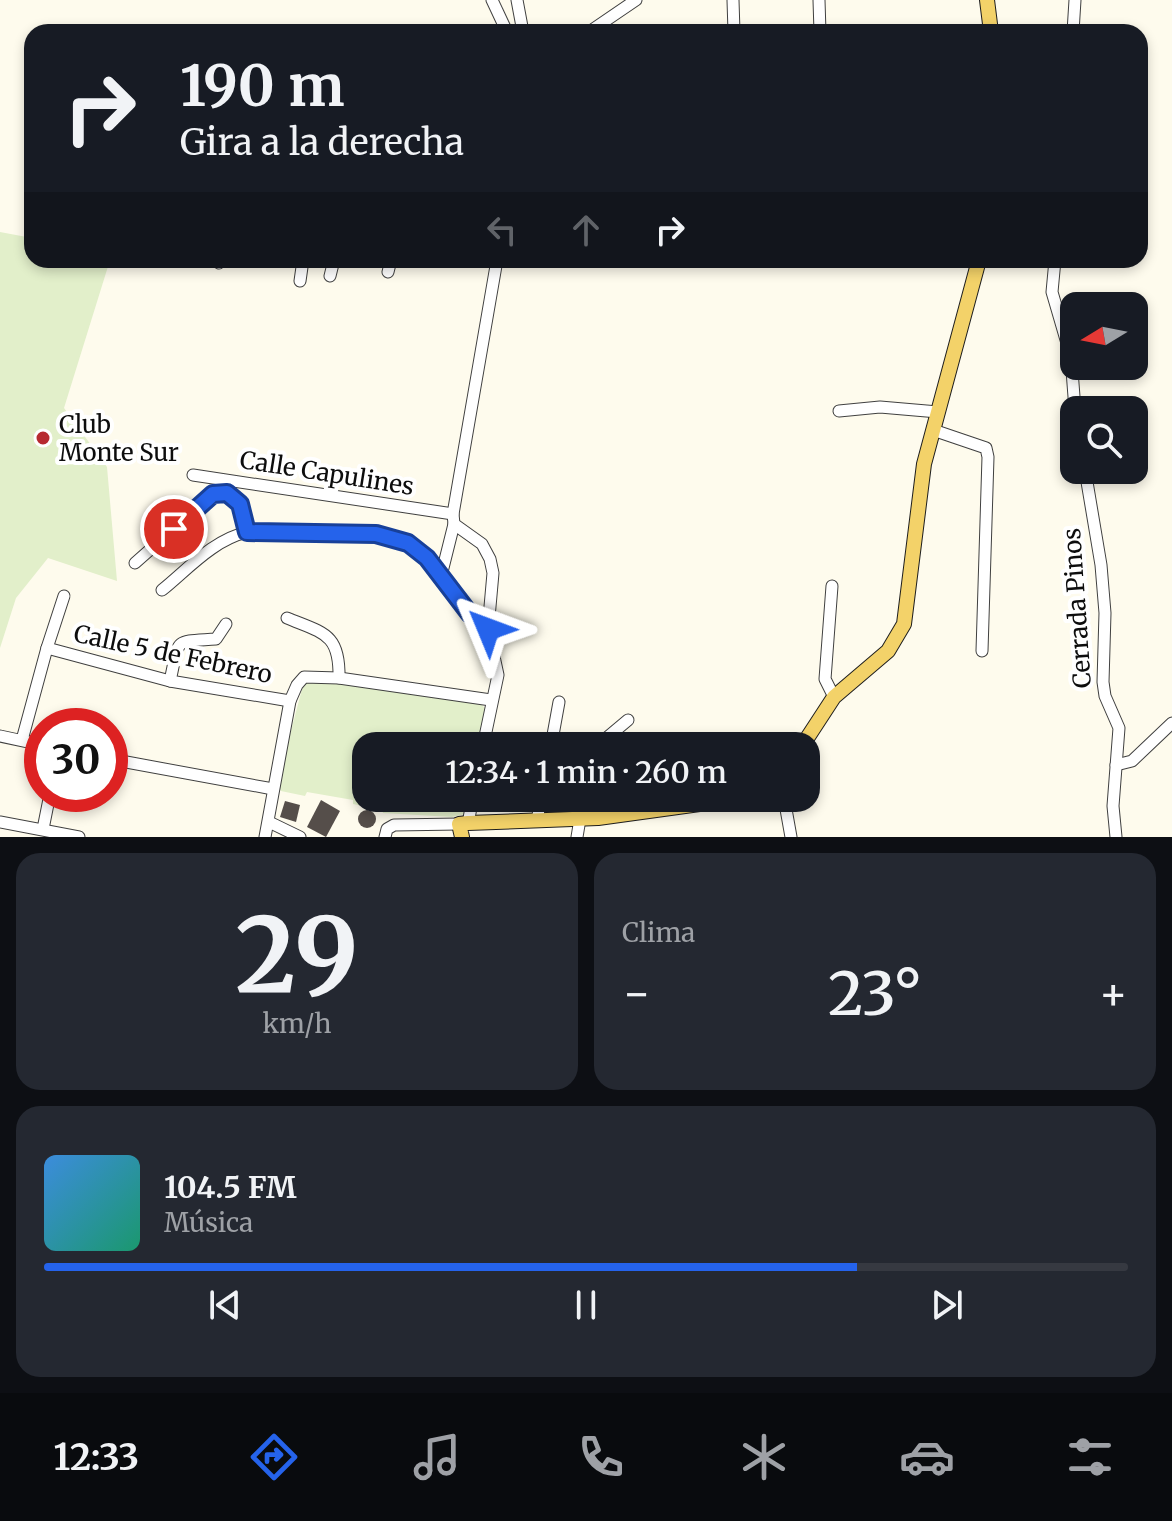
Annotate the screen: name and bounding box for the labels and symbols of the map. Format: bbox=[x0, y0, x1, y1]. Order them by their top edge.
north arrow bbox=[1060, 292, 1148, 380]
place label: Club Monte Sur bbox=[59, 409, 179, 468]
marker: Club Monte Sur bbox=[34, 429, 52, 447]
street label: Calle Capulines bbox=[238, 444, 416, 502]
pin bbox=[140, 495, 208, 563]
street label: Cerrada Pinos bbox=[1056, 527, 1098, 689]
position arrow bbox=[446, 587, 530, 671]
street label: Calle 5 de Febrero bbox=[71, 618, 275, 690]
speed limit sign: 30 bbox=[24, 708, 128, 812]

